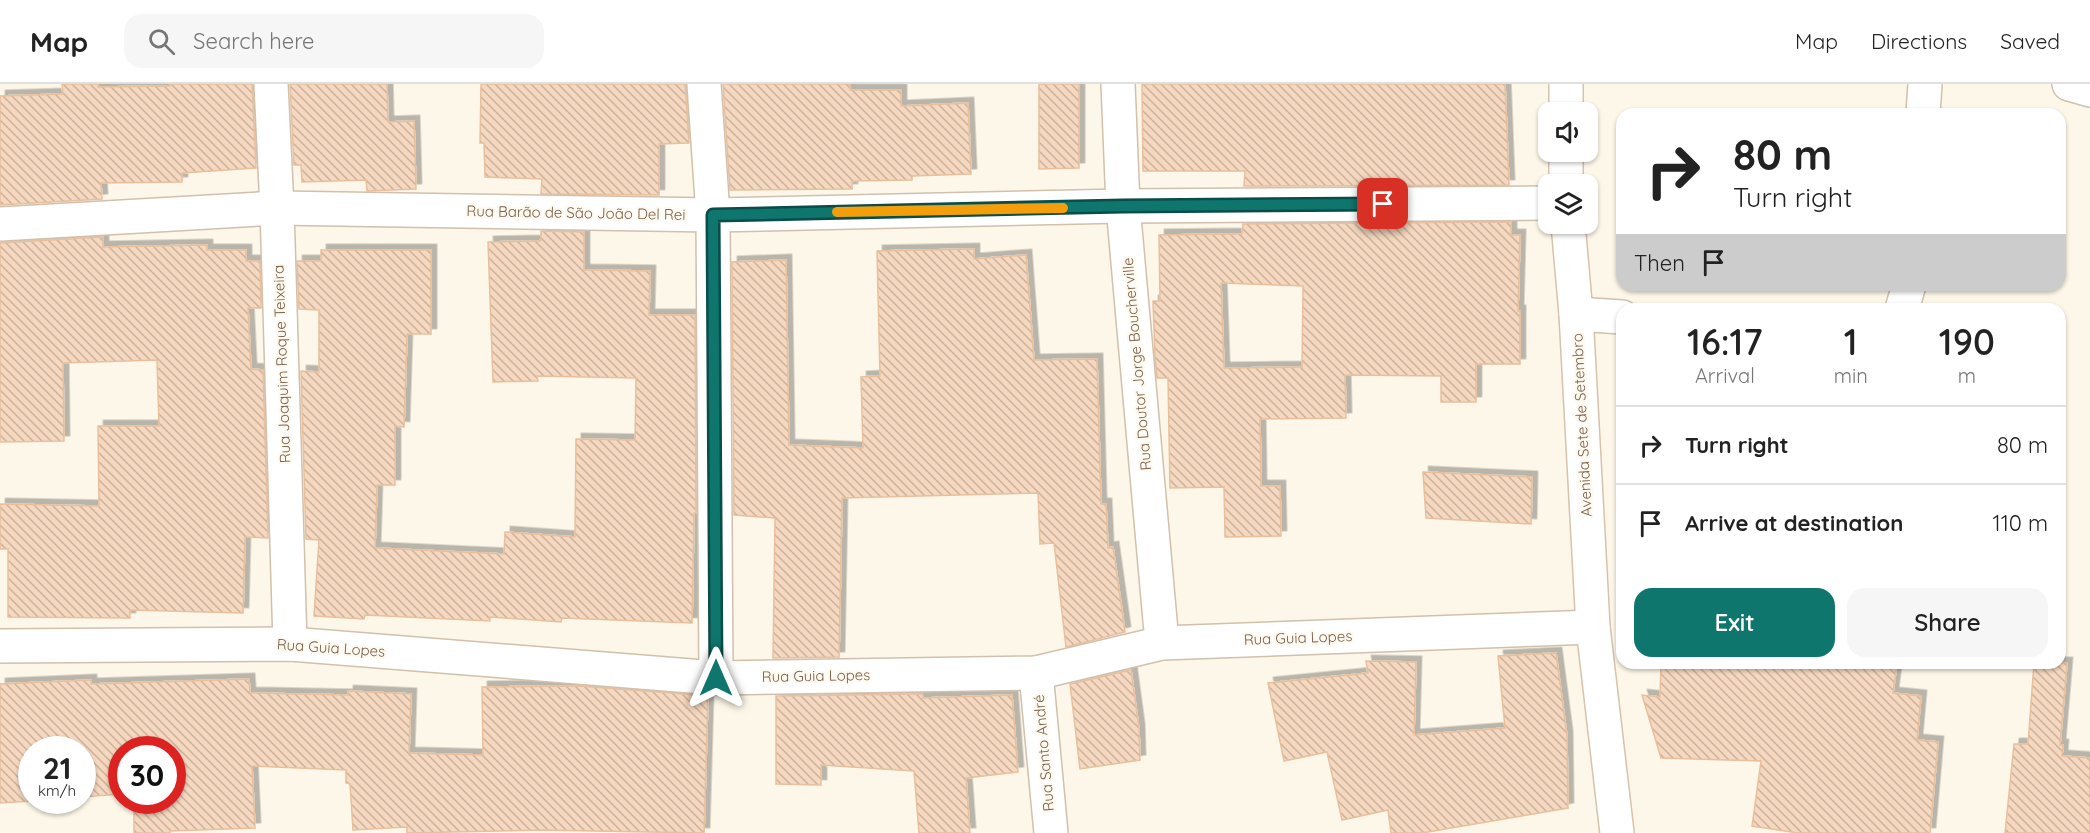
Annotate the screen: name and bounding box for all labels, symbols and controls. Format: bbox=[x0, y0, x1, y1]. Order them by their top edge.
search box bbox=[124, 14, 544, 68]
text: Map bbox=[30, 24, 88, 59]
icon: search bbox=[145, 25, 178, 58]
text: Search here bbox=[193, 27, 315, 55]
text: Map bbox=[1795, 28, 1838, 54]
text: Directions bbox=[1871, 28, 1967, 54]
text: Saved bbox=[2000, 28, 2060, 54]
map controls bbox=[1538, 102, 1598, 234]
button: sound bbox=[1538, 102, 1598, 162]
text: 80 m bbox=[1733, 128, 1832, 181]
icon: right bbox=[1634, 132, 1712, 210]
button: layers bbox=[1538, 174, 1598, 234]
pin bbox=[1357, 178, 1408, 229]
text: Turn right bbox=[1733, 180, 1852, 214]
icon: arrive bbox=[1366, 187, 1399, 220]
street label: Rua Barão de São João Del Rei bbox=[466, 201, 686, 224]
icon: arrive bbox=[1697, 246, 1730, 279]
text: Then bbox=[1634, 249, 1685, 277]
street label: Rua Doutor Jorge Boucherville bbox=[1118, 257, 1155, 471]
street label: Rua Joaquim Roque Teixeira bbox=[269, 264, 294, 464]
text: 16:17 bbox=[1687, 319, 1763, 364]
text: 1 bbox=[1844, 319, 1858, 364]
text: 190 bbox=[1939, 319, 1995, 364]
street label: Avenida Sete de Setembro bbox=[1567, 333, 1596, 517]
text: Arrival bbox=[1695, 363, 1755, 388]
text: min bbox=[1834, 363, 1868, 388]
text: m bbox=[1958, 363, 1976, 388]
icon: right bbox=[1634, 429, 1667, 462]
text: Turn right bbox=[1685, 431, 1789, 459]
text: 80 m bbox=[1997, 431, 2048, 459]
icon: arrive bbox=[1634, 507, 1667, 540]
text: Arrive at destination bbox=[1685, 509, 1903, 537]
text: 110 m bbox=[1993, 509, 2048, 537]
button: Exit bbox=[1634, 588, 1835, 657]
button: Share bbox=[1847, 588, 2048, 657]
street label: Rua Guia Lopes bbox=[1243, 626, 1353, 649]
street label: Rua Guia Lopes bbox=[276, 634, 386, 661]
position arrow bbox=[684, 646, 748, 710]
street label: Rua Guia Lopes bbox=[762, 665, 870, 686]
street label: Rua Santo André bbox=[1029, 694, 1058, 812]
speed limit sign: 30 bbox=[108, 736, 186, 814]
text: 21 bbox=[43, 749, 71, 787]
text: km/h bbox=[38, 781, 76, 800]

